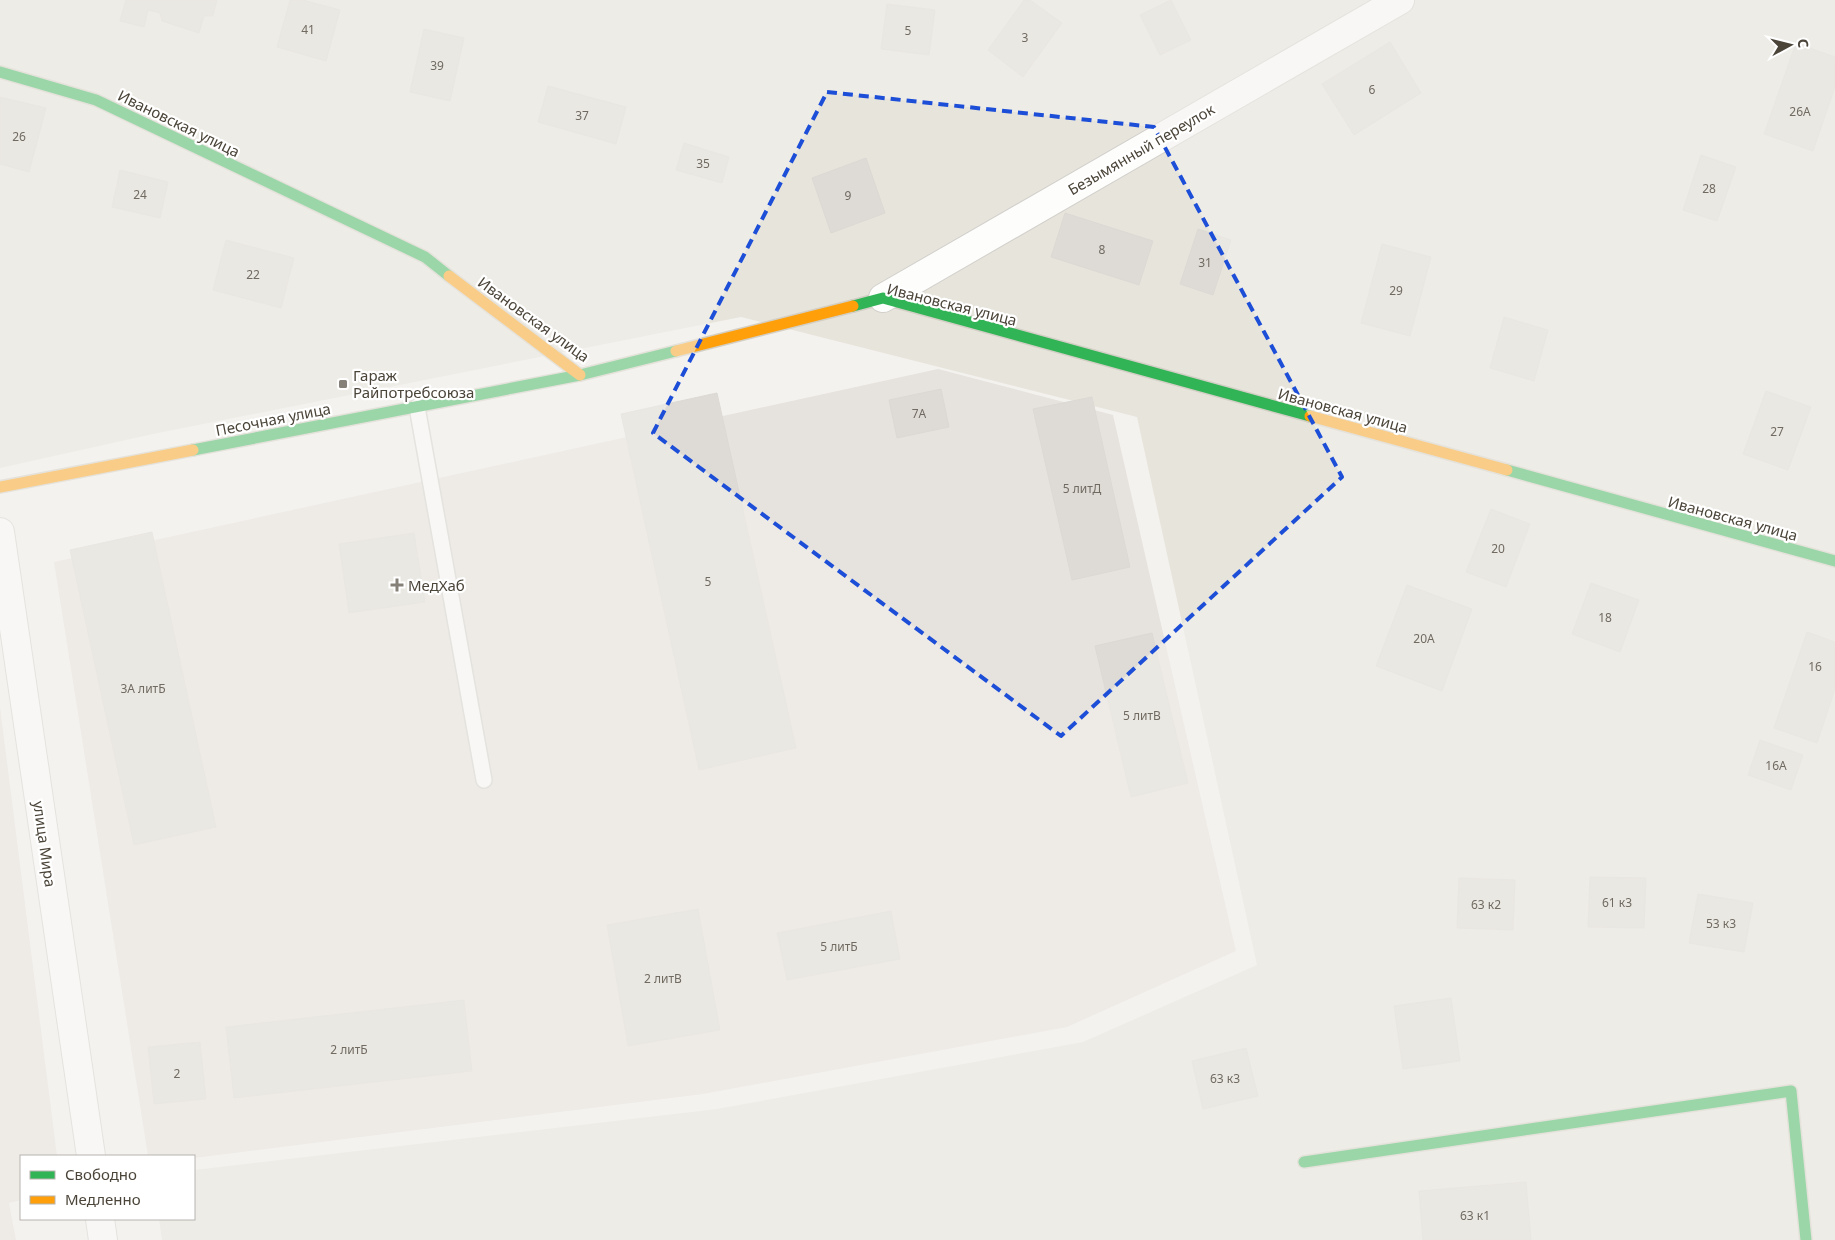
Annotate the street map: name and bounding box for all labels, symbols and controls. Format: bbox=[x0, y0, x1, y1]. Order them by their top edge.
north arrow bbox=[1765, 20, 1815, 70]
house number: 41 bbox=[301, 21, 315, 38]
house number: 5 bbox=[905, 22, 912, 39]
house number: 3 bbox=[1022, 29, 1029, 46]
text: С bbox=[1793, 38, 1813, 49]
house number: 39 bbox=[430, 57, 444, 74]
house number: 6 bbox=[1369, 81, 1376, 98]
street label: Ивановская улица bbox=[115, 85, 243, 161]
street label: Безымянный переулок bbox=[1064, 99, 1218, 199]
house number: 26А bbox=[1789, 103, 1811, 120]
house number: 37 bbox=[575, 107, 589, 124]
house number: 26 bbox=[12, 128, 26, 145]
house number: 35 bbox=[696, 155, 710, 172]
house number: 28 bbox=[1702, 180, 1716, 197]
house number: 24 bbox=[133, 186, 147, 203]
house number: 9 bbox=[845, 187, 852, 204]
house number: 8 bbox=[1099, 241, 1106, 258]
house number: 31 bbox=[1198, 254, 1212, 271]
house number: 22 bbox=[246, 266, 260, 283]
street label: Ивановская улица bbox=[474, 272, 594, 366]
street label: Ивановская улица bbox=[885, 278, 1019, 330]
house number: 29 bbox=[1389, 282, 1403, 299]
place label: Гараж Райпотребсоюза bbox=[353, 365, 474, 402]
marker: Гараж Райпотребсоюза bbox=[337, 378, 349, 390]
street label: Ивановская улица bbox=[1276, 383, 1410, 437]
street label: Песочная улица bbox=[214, 398, 332, 440]
house number: 7А bbox=[912, 405, 927, 422]
house number: 27 bbox=[1770, 423, 1784, 440]
house number: 5 литД bbox=[1063, 480, 1101, 497]
street label: Ивановская улица bbox=[1666, 491, 1800, 545]
house number: 20 bbox=[1491, 540, 1505, 557]
house number: 5 bbox=[705, 573, 712, 590]
place label: МедХаб bbox=[408, 575, 465, 595]
marker: МедХаб bbox=[390, 578, 404, 592]
house number: 18 bbox=[1598, 609, 1612, 626]
house number: 20А bbox=[1413, 630, 1435, 647]
house number: 16 bbox=[1808, 658, 1822, 675]
house number: 3А литБ bbox=[120, 680, 166, 697]
house number: 5 литВ bbox=[1123, 707, 1161, 724]
house number: 16А bbox=[1765, 757, 1787, 774]
street label: улица Мира bbox=[29, 800, 61, 888]
house number: 61 к3 bbox=[1602, 894, 1632, 911]
house number: 63 к2 bbox=[1471, 896, 1501, 913]
house number: 53 к3 bbox=[1706, 915, 1736, 932]
house number: 5 литБ bbox=[820, 938, 858, 955]
house number: 2 литВ bbox=[644, 970, 682, 987]
house number: 2 литБ bbox=[330, 1041, 368, 1058]
house number: 2 bbox=[174, 1065, 181, 1082]
house number: 63 к3 bbox=[1210, 1070, 1240, 1087]
legend bbox=[20, 1155, 195, 1220]
text: Свободно bbox=[65, 1164, 137, 1184]
text: Медленно bbox=[65, 1189, 141, 1209]
house number: 63 к1 bbox=[1460, 1207, 1490, 1224]

